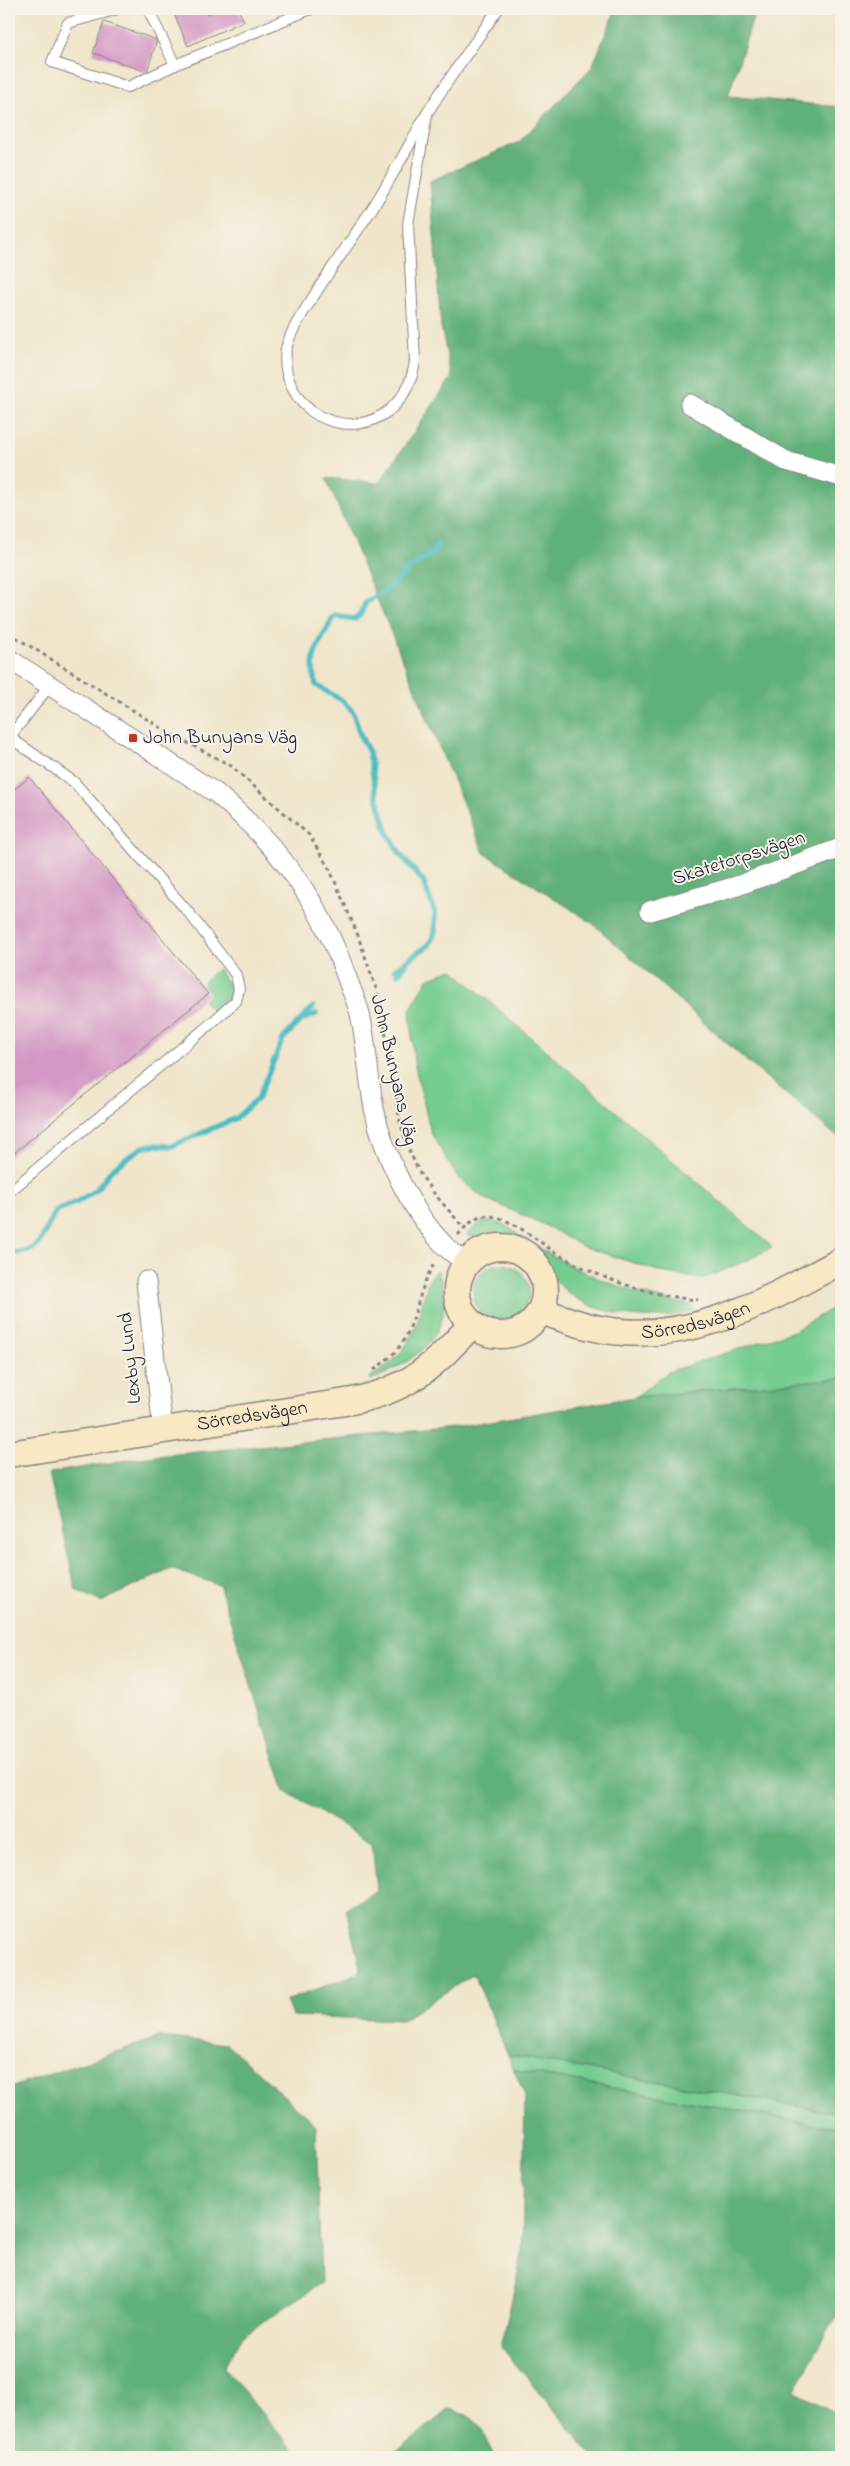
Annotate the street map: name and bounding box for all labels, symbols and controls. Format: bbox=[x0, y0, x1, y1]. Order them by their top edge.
place label: John Bunyans Väg bbox=[143, 724, 297, 754]
marker: John Bunyans Väg bbox=[127, 732, 139, 744]
street label: Skatetorpsvägen bbox=[669, 824, 810, 895]
street label: John Bunyans Väg bbox=[361, 992, 424, 1149]
street label: Sörredsvägen bbox=[641, 1294, 755, 1347]
street label: Lexby Lund bbox=[112, 1311, 150, 1405]
street label: Sörredsvägen bbox=[195, 1394, 310, 1439]

